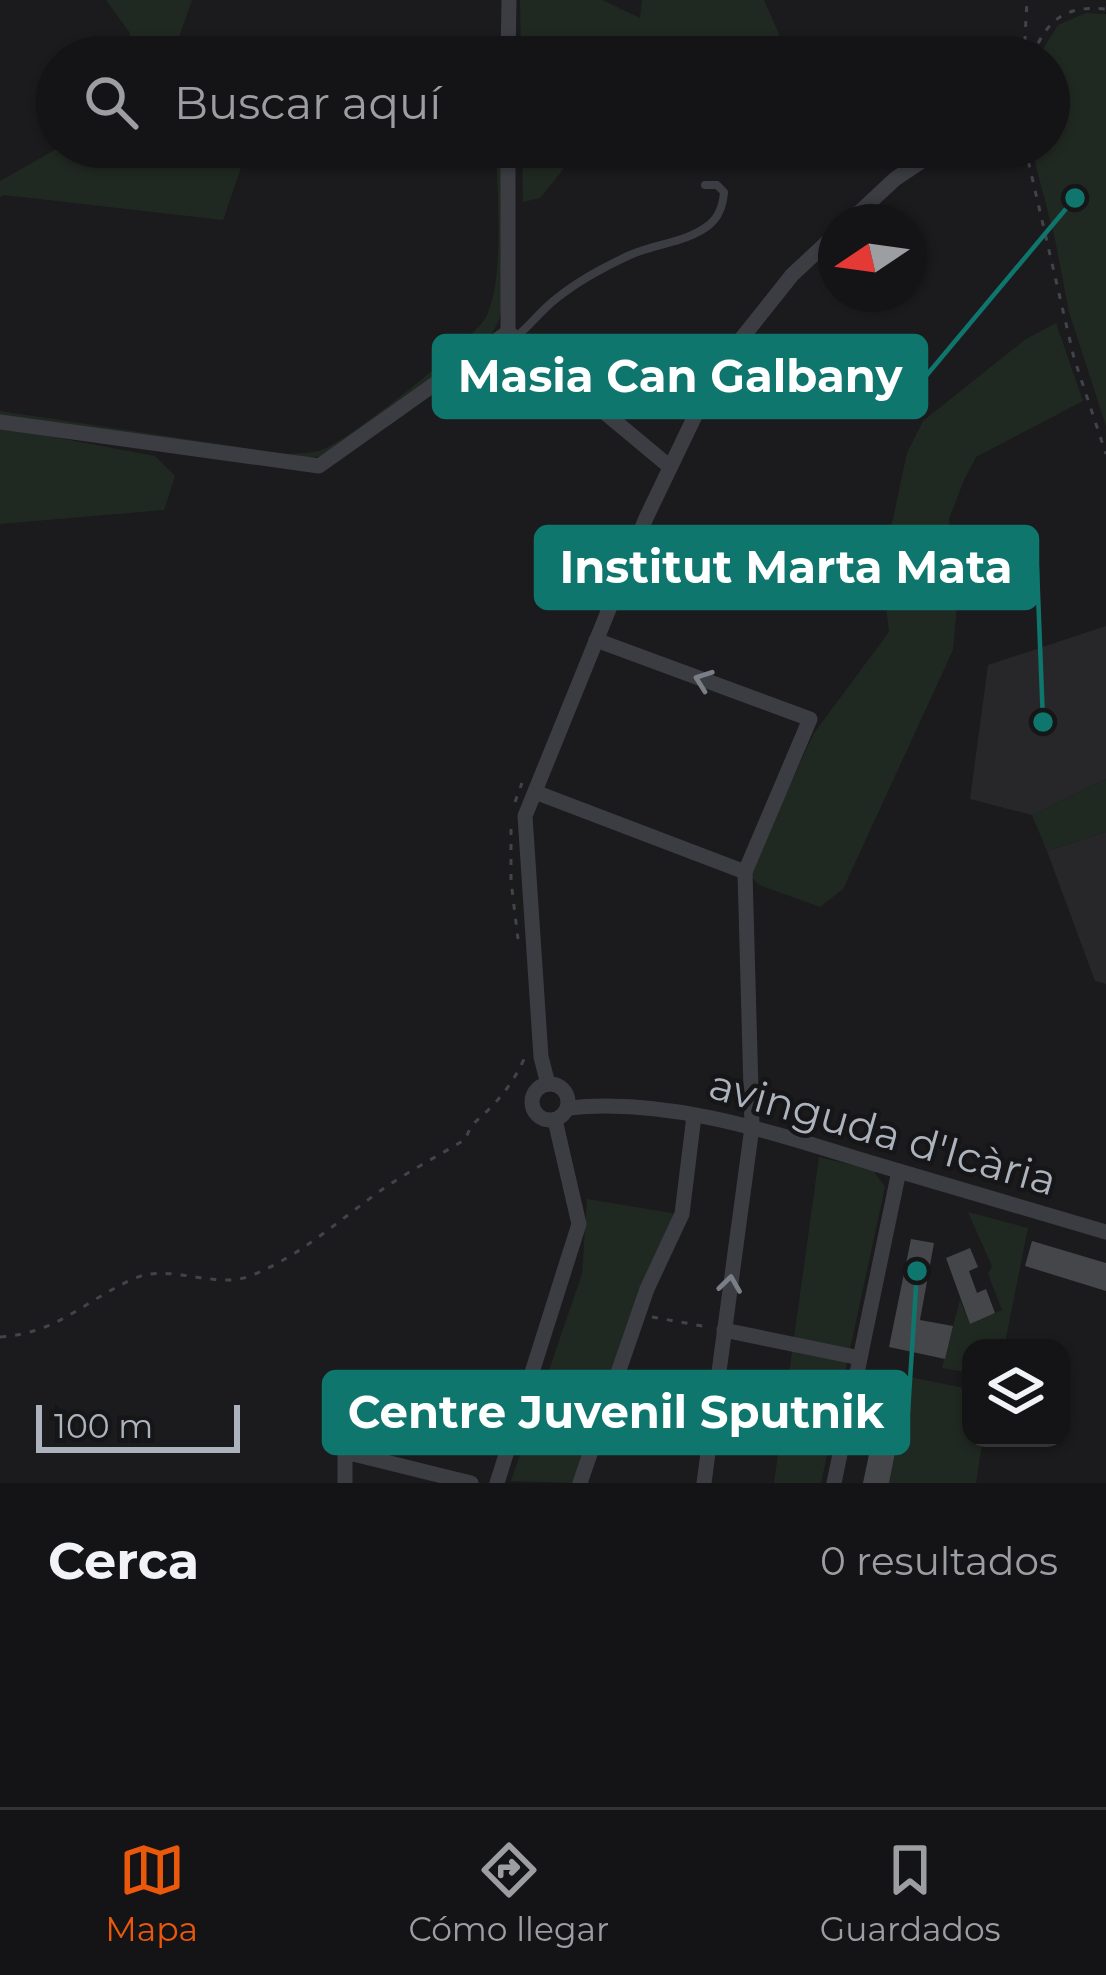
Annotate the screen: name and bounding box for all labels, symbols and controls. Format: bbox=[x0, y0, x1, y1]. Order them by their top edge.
search box bbox=[36, 36, 1070, 168]
icon: search bbox=[78, 69, 144, 135]
text: Buscar aquí bbox=[174, 75, 441, 130]
north arrow bbox=[818, 204, 926, 312]
callout: Masia Can Galbany bbox=[434, 336, 926, 417]
text: Masia Can Galbany bbox=[458, 348, 903, 403]
callout: Institut Marta Mata bbox=[536, 527, 1037, 608]
text: Institut Marta Mata bbox=[559, 539, 1013, 594]
one-way arrow bbox=[694, 669, 715, 694]
street label: avinguda d'Icària bbox=[703, 1058, 1063, 1206]
one-way arrow bbox=[717, 1274, 743, 1294]
map controls bbox=[962, 1339, 1070, 1447]
button: layers bbox=[962, 1339, 1070, 1447]
callout: Centre Juvenil Sputnik bbox=[324, 1372, 908, 1453]
text: Centre Juvenil Sputnik bbox=[348, 1384, 885, 1439]
scale bar bbox=[36, 1399, 240, 1452]
text: 100 m bbox=[54, 1406, 153, 1446]
text: Cerca bbox=[48, 1530, 199, 1592]
text: 0 resultados bbox=[820, 1537, 1058, 1585]
tab: Mapa bbox=[105, 1837, 198, 1949]
tab: Cómo llegar bbox=[409, 1837, 609, 1949]
tab: Guardados bbox=[820, 1837, 1001, 1949]

